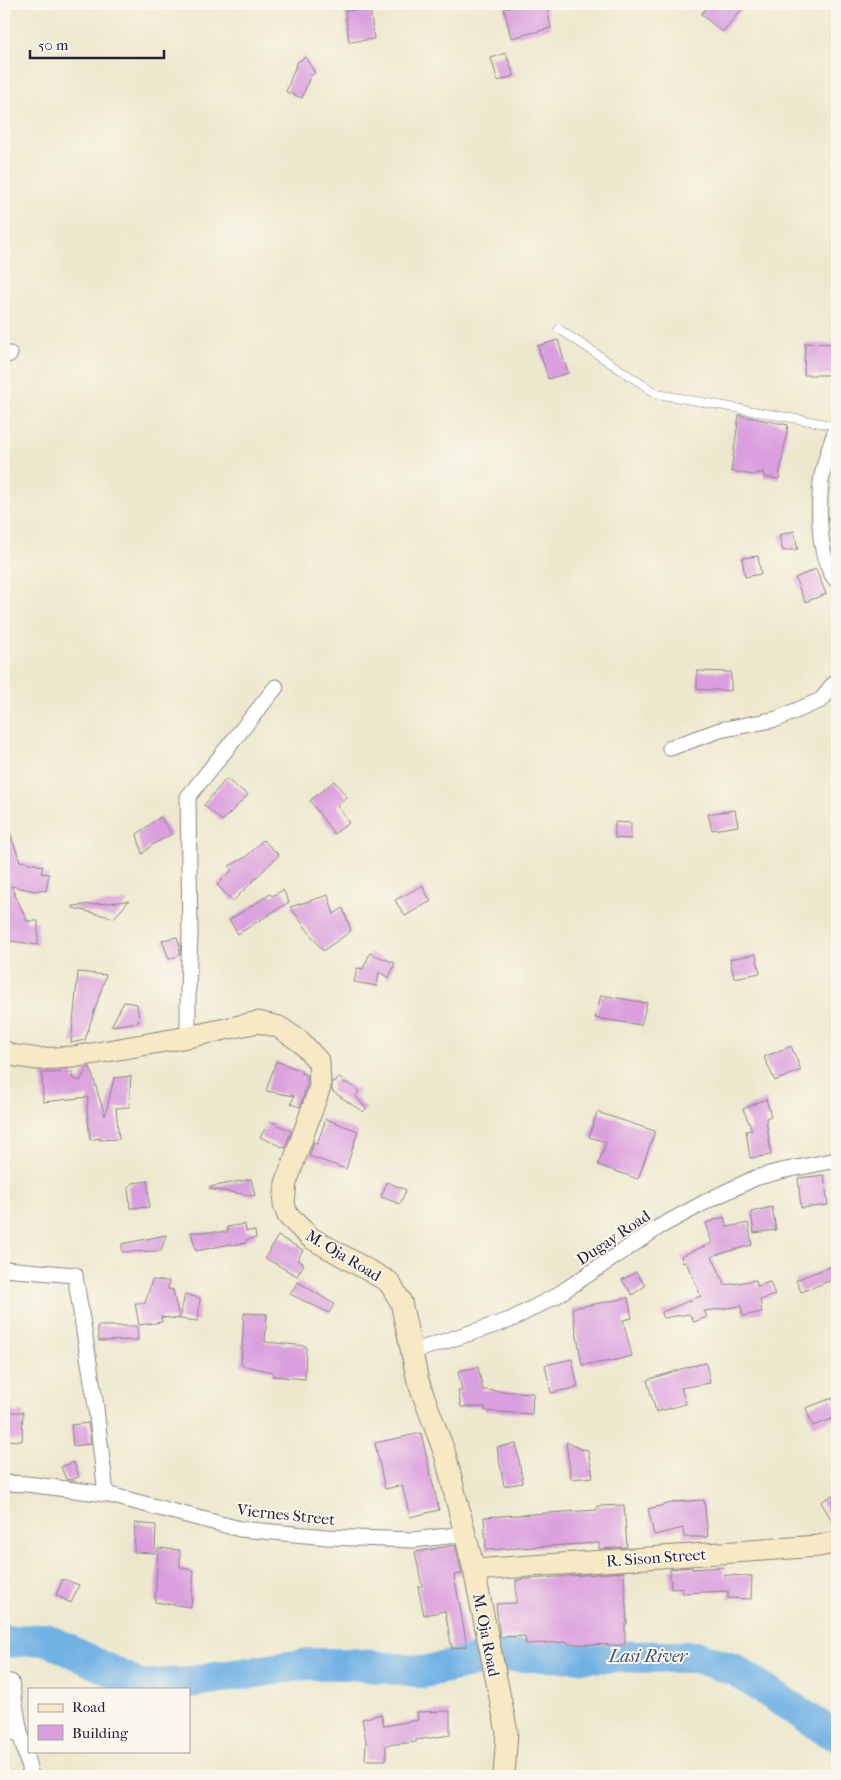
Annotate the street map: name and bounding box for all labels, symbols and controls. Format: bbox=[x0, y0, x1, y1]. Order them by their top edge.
scale bar bbox=[30, 28, 164, 60]
text: 50 m bbox=[38, 36, 69, 54]
street label: Dugay Road bbox=[573, 1206, 654, 1269]
street label: M. Oja Road bbox=[303, 1226, 385, 1285]
street label: Viernes Street bbox=[235, 1500, 336, 1529]
street label: R. Sison Street bbox=[605, 1545, 707, 1570]
street label: M. Oja Road bbox=[469, 1592, 504, 1679]
water label: Lasi River bbox=[607, 1646, 689, 1667]
legend bbox=[28, 1688, 190, 1752]
text: Road bbox=[72, 1698, 106, 1716]
text: Building bbox=[72, 1724, 129, 1742]

